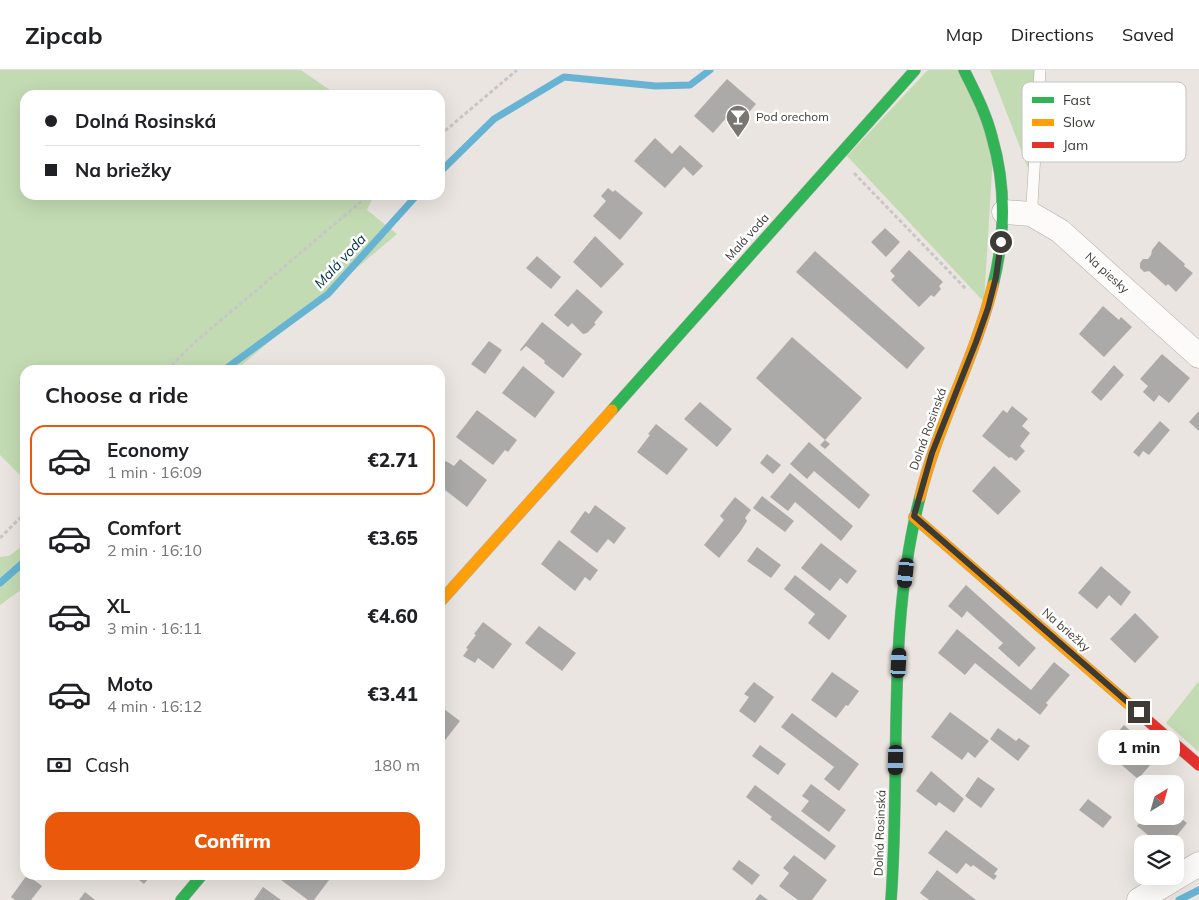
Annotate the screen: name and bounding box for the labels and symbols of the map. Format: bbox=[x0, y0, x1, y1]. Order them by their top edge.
legend bbox=[1022, 82, 1186, 162]
text: Fast bbox=[1063, 91, 1091, 109]
bar icon: Pod orechom bbox=[725, 104, 751, 138]
place label: Pod orechom bbox=[756, 109, 829, 124]
text: Slow bbox=[1063, 113, 1095, 131]
text: Jam bbox=[1063, 136, 1088, 154]
street label: Malá voda bbox=[722, 210, 772, 263]
water label: Malá voda bbox=[310, 230, 370, 292]
route start bbox=[990, 231, 1012, 253]
street label: Na piesky bbox=[1082, 249, 1133, 297]
street label: Dolná Rosinská bbox=[906, 386, 949, 472]
car bbox=[896, 557, 915, 589]
street label: Na briežky bbox=[1039, 605, 1094, 655]
car bbox=[890, 648, 907, 678]
route end bbox=[1128, 701, 1150, 723]
callout: 1 min bbox=[1098, 730, 1180, 764]
car bbox=[888, 745, 903, 775]
north arrow bbox=[1134, 775, 1184, 825]
street label: Dolná Rosinská bbox=[871, 790, 889, 876]

